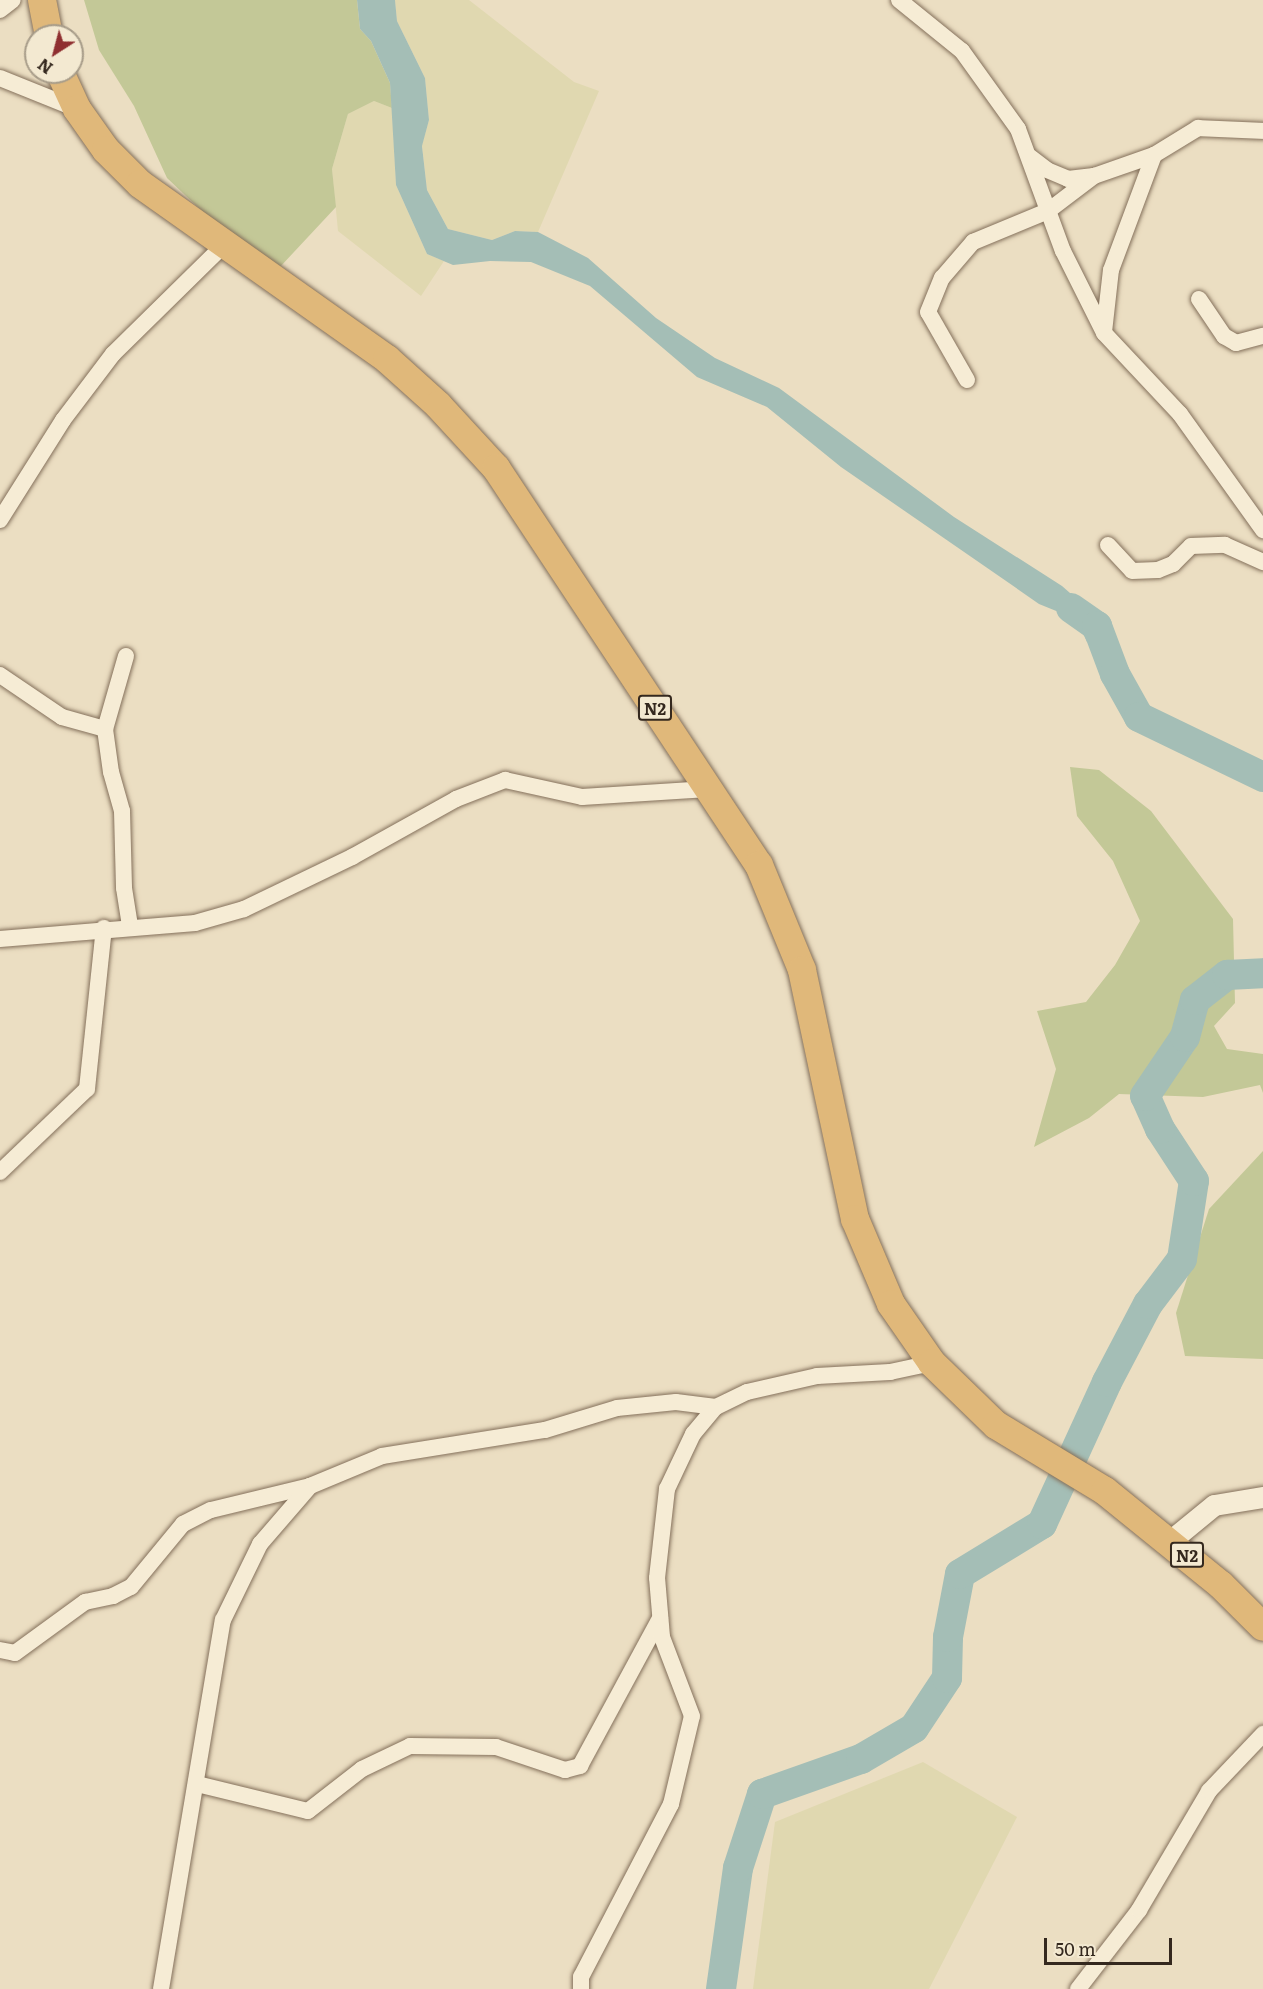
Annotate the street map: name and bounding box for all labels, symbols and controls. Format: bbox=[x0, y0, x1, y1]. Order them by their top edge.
north arrow bbox=[24, 24, 84, 84]
text: N bbox=[32, 53, 57, 81]
road number: N2 bbox=[637, 695, 673, 721]
road number: N2 bbox=[1169, 1542, 1205, 1568]
scale bar bbox=[1047, 1926, 1174, 1964]
text: 50 m bbox=[1055, 1935, 1096, 1962]

